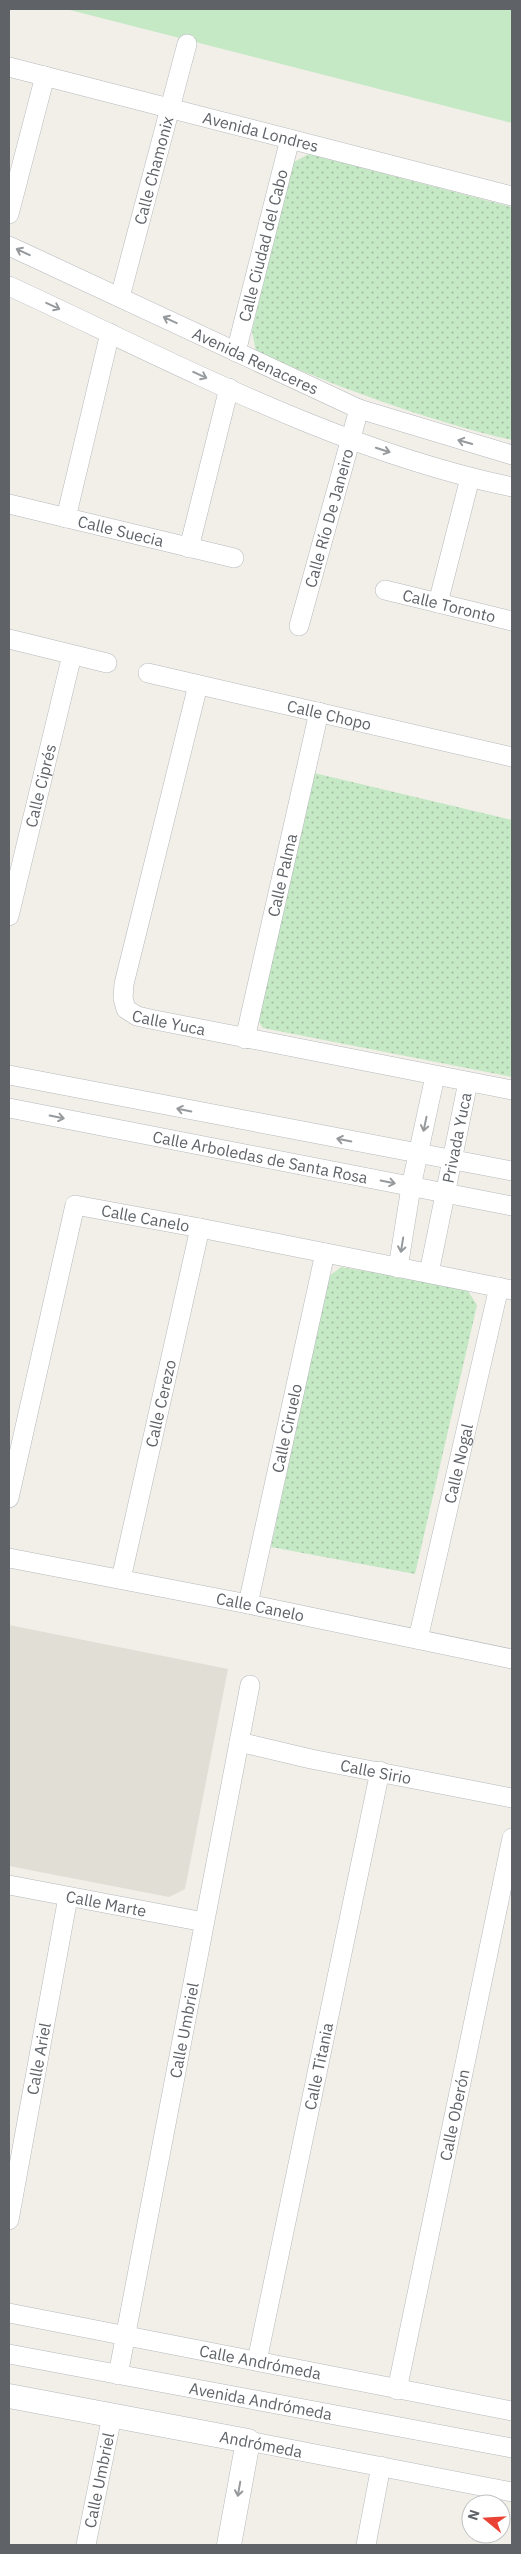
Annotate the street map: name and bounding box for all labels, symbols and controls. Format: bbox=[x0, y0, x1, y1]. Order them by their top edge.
street label: Avenida Londres bbox=[201, 107, 321, 156]
street label: Calle Chamonix bbox=[130, 114, 177, 227]
street label: Calle Ciudad del Cabo bbox=[234, 167, 292, 324]
one-way arrow bbox=[16, 247, 31, 256]
one-way arrow bbox=[45, 302, 60, 312]
one-way arrow bbox=[163, 315, 178, 325]
street label: Avenida Renaceres bbox=[189, 323, 322, 399]
one-way arrow bbox=[192, 371, 207, 380]
one-way arrow bbox=[458, 437, 474, 447]
street label: Calle Río De Janeiro bbox=[300, 446, 358, 590]
one-way arrow bbox=[374, 446, 390, 455]
street label: Calle Suecia bbox=[76, 511, 166, 551]
street label: Calle Toronto bbox=[401, 585, 498, 627]
street label: Calle Chopo bbox=[285, 695, 373, 734]
street label: Calle Ciprés bbox=[21, 742, 60, 830]
street label: Calle Palma bbox=[263, 831, 301, 919]
street label: Calle Yuca bbox=[130, 1005, 208, 1040]
street label: Privada Yuca bbox=[438, 1090, 476, 1185]
one-way arrow bbox=[177, 1104, 193, 1114]
one-way arrow bbox=[48, 1113, 64, 1123]
one-way arrow bbox=[420, 1115, 429, 1131]
street label: Calle Arboledas de Santa Rosa bbox=[151, 1126, 370, 1188]
one-way arrow bbox=[336, 1135, 352, 1144]
one-way arrow bbox=[380, 1178, 396, 1187]
street label: Calle Canelo bbox=[100, 1200, 191, 1236]
one-way arrow bbox=[396, 1236, 406, 1252]
street label: Calle Cerezo bbox=[141, 1358, 180, 1449]
street label: Calle Ciruelo bbox=[267, 1382, 306, 1475]
street label: Calle Nogal bbox=[440, 1422, 477, 1505]
street label: Calle Canelo bbox=[215, 1588, 306, 1625]
street label: Calle Sirio bbox=[339, 1755, 413, 1788]
street label: Calle Marte bbox=[64, 1886, 148, 1921]
street label: Calle Umbriel bbox=[165, 1981, 203, 2080]
street label: Calle Titania bbox=[300, 2020, 337, 2112]
street label: Calle Ariel bbox=[22, 2021, 55, 2096]
street label: Calle Oberón bbox=[435, 2067, 474, 2162]
street label: Calle Andrómeda bbox=[198, 2340, 323, 2384]
street label: Avenida Andrómeda bbox=[187, 2378, 334, 2424]
street label: Andrómeda bbox=[218, 2426, 305, 2462]
street label: Calle Umbriel bbox=[80, 2431, 118, 2530]
one-way arrow bbox=[234, 2481, 244, 2497]
north arrow bbox=[461, 2494, 511, 2544]
text: N bbox=[464, 2507, 484, 2523]

